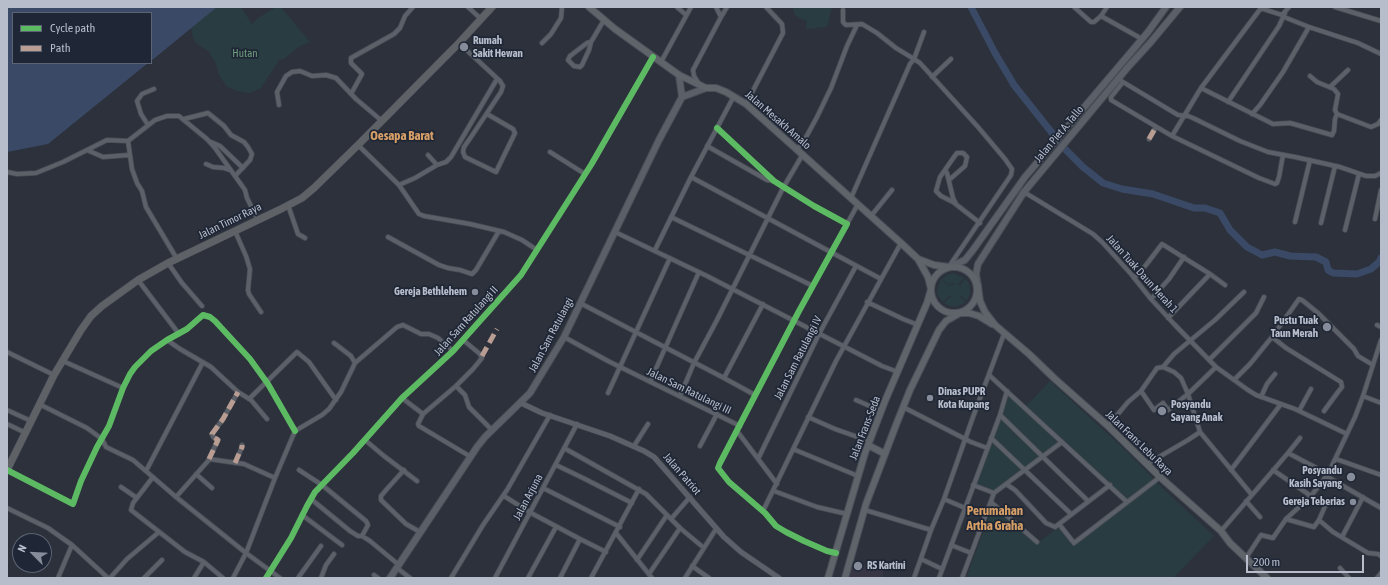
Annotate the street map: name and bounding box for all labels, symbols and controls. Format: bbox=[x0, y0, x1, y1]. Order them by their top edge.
legend bbox=[12, 12, 152, 64]
text: Cycle path bbox=[50, 21, 95, 35]
place label: Rumah Sakit Hewan bbox=[473, 34, 523, 60]
text: Path bbox=[50, 41, 71, 55]
marker: Rumah Sakit Hewan bbox=[458, 41, 470, 53]
park label: Hutan bbox=[232, 47, 258, 61]
street label: Jalan Mesakh Amalo bbox=[742, 88, 814, 152]
street label: Jalan Piet A. Tallo bbox=[1032, 103, 1086, 165]
district label: Oesapa Barat bbox=[370, 128, 434, 144]
street label: Jalan Timor Raya bbox=[196, 200, 264, 242]
street label: Jalan Tuak Daun Merah 1 bbox=[1103, 232, 1181, 316]
street label: Jalan Sam Ratulangi II bbox=[431, 283, 501, 359]
place label: Gereja Bethlehem bbox=[394, 285, 467, 299]
marker: Gereja Bethlehem bbox=[470, 287, 480, 297]
street label: Jalan Sam Ratulangi bbox=[526, 296, 576, 374]
street label: Jalan Sam Ratulangi IV bbox=[771, 314, 825, 402]
place label: Pustu Tuak Taun Merah bbox=[1271, 314, 1318, 340]
marker: Pustu Tuak Taun Merah bbox=[1321, 321, 1333, 333]
street label: Jalan Sam Ratulangi III bbox=[645, 365, 733, 417]
place label: Dinas PUPR Kota Kupang bbox=[938, 385, 989, 411]
marker: Dinas PUPR Kota Kupang bbox=[925, 393, 935, 403]
street label: Jalan Frans-Seda bbox=[847, 394, 883, 462]
place label: Posyandu Sayang Anak bbox=[1171, 398, 1223, 424]
marker: Posyandu Sayang Anak bbox=[1156, 405, 1168, 417]
street label: Jalan Frans Lebu Raya bbox=[1103, 408, 1175, 478]
street label: Jalan Patriot bbox=[660, 450, 704, 498]
place label: Posyandu Kasih Sayang bbox=[1289, 464, 1342, 490]
marker: Posyandu Kasih Sayang bbox=[1345, 471, 1357, 483]
street label: Jalan Arjuna bbox=[510, 472, 546, 522]
place label: Gereja Teberias bbox=[1283, 495, 1345, 509]
marker: Gereja Teberias bbox=[1348, 497, 1358, 507]
district label: Perumahan Artha Graha bbox=[967, 503, 1023, 534]
north arrow bbox=[12, 533, 52, 573]
text: N bbox=[15, 543, 29, 554]
scale bar bbox=[1248, 547, 1366, 573]
text: 200 m bbox=[1253, 555, 1280, 569]
place label: RS Kartini bbox=[867, 559, 906, 573]
marker: RS Kartini bbox=[852, 560, 864, 572]

